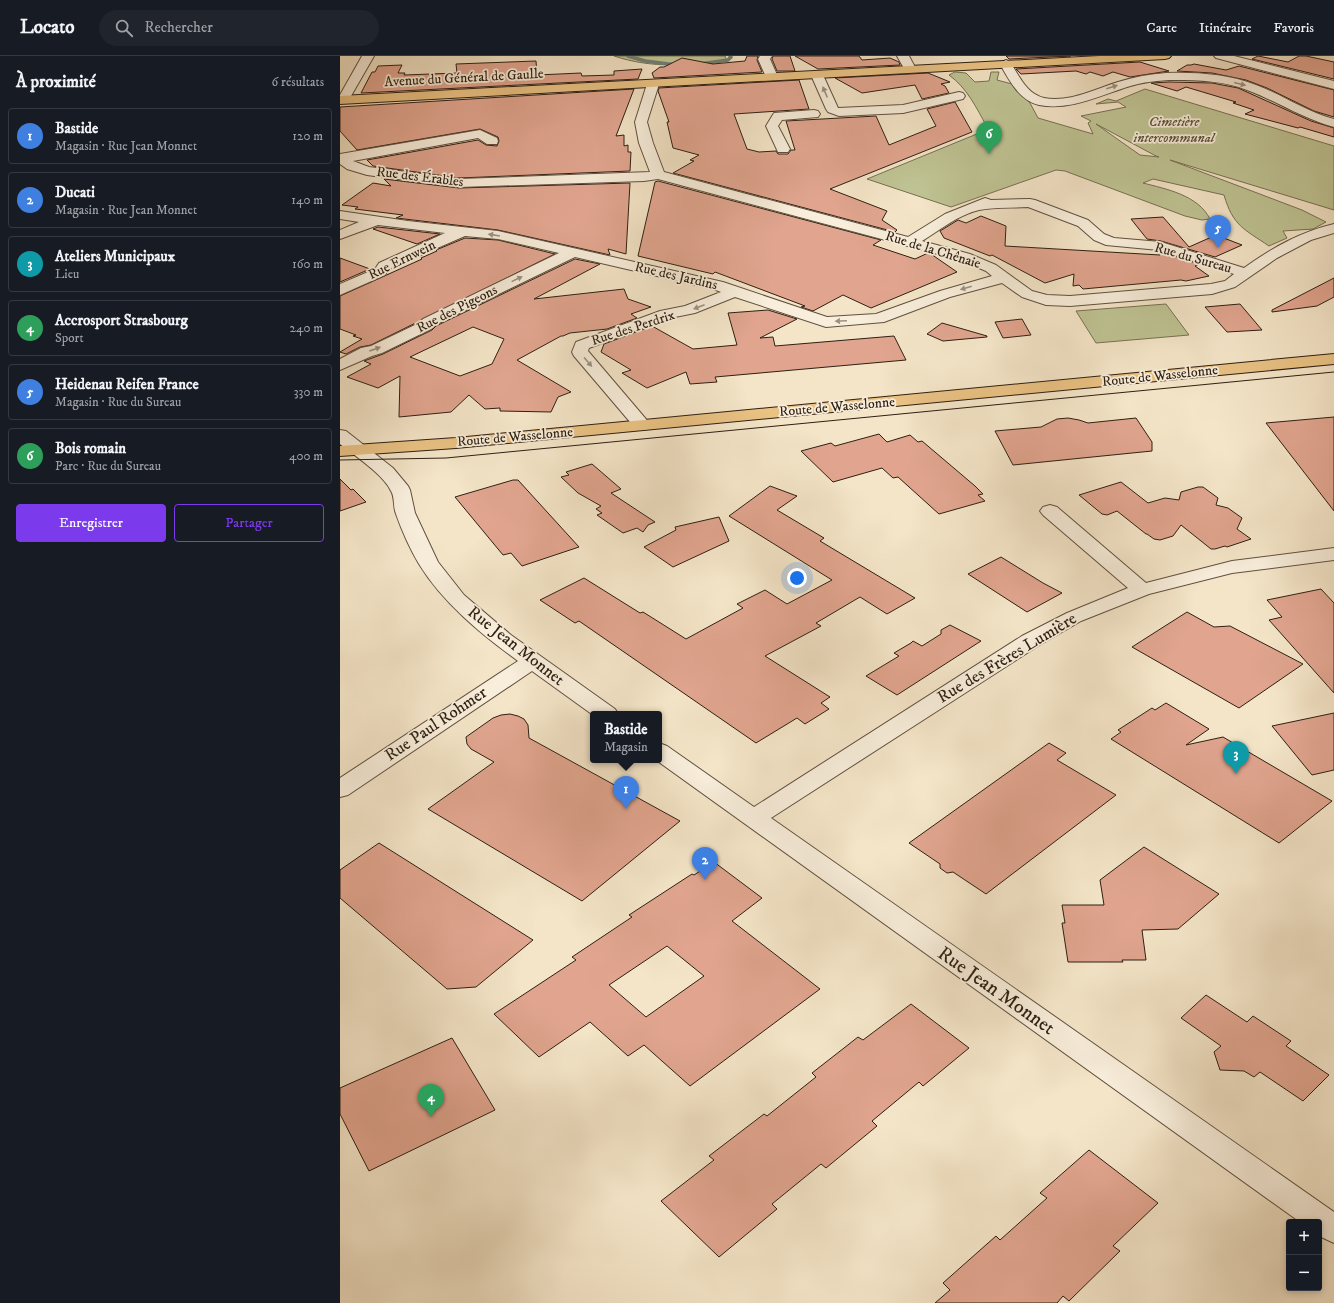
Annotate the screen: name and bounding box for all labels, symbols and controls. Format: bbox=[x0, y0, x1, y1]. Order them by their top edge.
search box bbox=[99, 10, 379, 46]
text: Locato bbox=[20, 16, 75, 39]
icon: search bbox=[113, 17, 135, 39]
text: Rechercher bbox=[145, 18, 213, 37]
text: Carte bbox=[1146, 19, 1177, 37]
text: Itinéraire bbox=[1199, 19, 1252, 37]
text: Favoris bbox=[1274, 19, 1314, 37]
street label: Avenue du Général de Gaulle bbox=[384, 65, 544, 91]
text: À proximité bbox=[16, 71, 96, 93]
text: 6 résultats bbox=[272, 74, 324, 90]
one-way arrow bbox=[1234, 82, 1246, 88]
one-way arrow bbox=[1106, 84, 1118, 90]
one-way arrow bbox=[821, 85, 827, 97]
park label: Cimetière intercommunal bbox=[1134, 113, 1216, 147]
text: Bastide bbox=[55, 119, 98, 138]
pin: 6 bbox=[976, 121, 1002, 154]
text: 1 bbox=[28, 128, 32, 144]
text: 120 m bbox=[292, 128, 323, 144]
text: Magasin · Rue Jean Monnet bbox=[55, 138, 197, 154]
street label: Rue des Érables bbox=[375, 163, 465, 191]
text: Ducati bbox=[55, 183, 95, 202]
text: 2 bbox=[27, 192, 33, 208]
text: 140 m bbox=[291, 192, 323, 208]
text: Magasin · Rue Jean Monnet bbox=[55, 202, 197, 218]
pin: 5 bbox=[1205, 215, 1231, 248]
street label: Rue de la Chênaie bbox=[883, 227, 983, 273]
one-way arrow bbox=[488, 232, 500, 238]
street label: Rue Ernwein bbox=[365, 236, 439, 284]
street label: Rue du Sureau bbox=[1152, 238, 1234, 278]
text: Ateliers Municipaux bbox=[55, 247, 175, 266]
text: 3 bbox=[28, 256, 32, 272]
text: 160 m bbox=[292, 256, 323, 272]
street label: Rue des Jardins bbox=[633, 258, 719, 294]
text: Lieu bbox=[55, 266, 79, 282]
one-way arrow bbox=[511, 276, 522, 282]
street label: Rue des Pigeons bbox=[413, 281, 501, 337]
one-way arrow bbox=[959, 285, 971, 291]
one-way arrow bbox=[693, 304, 705, 310]
street label: Rue des Perdrix bbox=[589, 306, 677, 350]
text: Accrosport Strasbourg bbox=[55, 311, 188, 330]
one-way arrow bbox=[835, 318, 847, 325]
text: 4 bbox=[26, 320, 34, 336]
text: 240 m bbox=[290, 320, 323, 336]
text: Sport bbox=[55, 330, 84, 346]
one-way arrow bbox=[370, 346, 382, 352]
one-way arrow bbox=[584, 356, 593, 367]
street label: Route de Wasselonne bbox=[1101, 361, 1219, 391]
text: Heidenau Reifen France bbox=[55, 375, 199, 394]
text: 5 bbox=[27, 384, 33, 400]
text: 330 m bbox=[294, 384, 323, 400]
street label: Route de Wasselonne bbox=[778, 393, 896, 421]
text: Magasin · Rue du Sureau bbox=[55, 394, 181, 410]
street label: Route de Wasselonne bbox=[456, 423, 574, 451]
text: Bois romain bbox=[55, 439, 126, 458]
text: 6 bbox=[27, 448, 33, 464]
text: 400 m bbox=[289, 448, 323, 464]
text: Parc · Rue du Sureau bbox=[55, 458, 161, 474]
button: Enregistrer bbox=[16, 504, 166, 542]
button: Partager bbox=[174, 504, 324, 542]
your location bbox=[787, 568, 807, 588]
street label: Rue Jean Monnet bbox=[463, 601, 569, 691]
street label: Rue des Frères Lumière bbox=[933, 608, 1081, 708]
street label: Rue Paul Rohmer bbox=[381, 681, 492, 766]
popup bbox=[590, 711, 662, 763]
text: Bastide bbox=[604, 720, 647, 739]
text: Magasin bbox=[604, 739, 648, 755]
pin: 3 bbox=[1223, 741, 1249, 774]
pin: 1 bbox=[613, 776, 639, 809]
pin: 2 bbox=[692, 847, 718, 880]
street label: Rue Jean Monnet bbox=[932, 941, 1060, 1041]
pin: 4 bbox=[418, 1084, 444, 1117]
map controls bbox=[1286, 1219, 1322, 1291]
button: + bbox=[1286, 1219, 1322, 1255]
button: − bbox=[1286, 1255, 1322, 1291]

